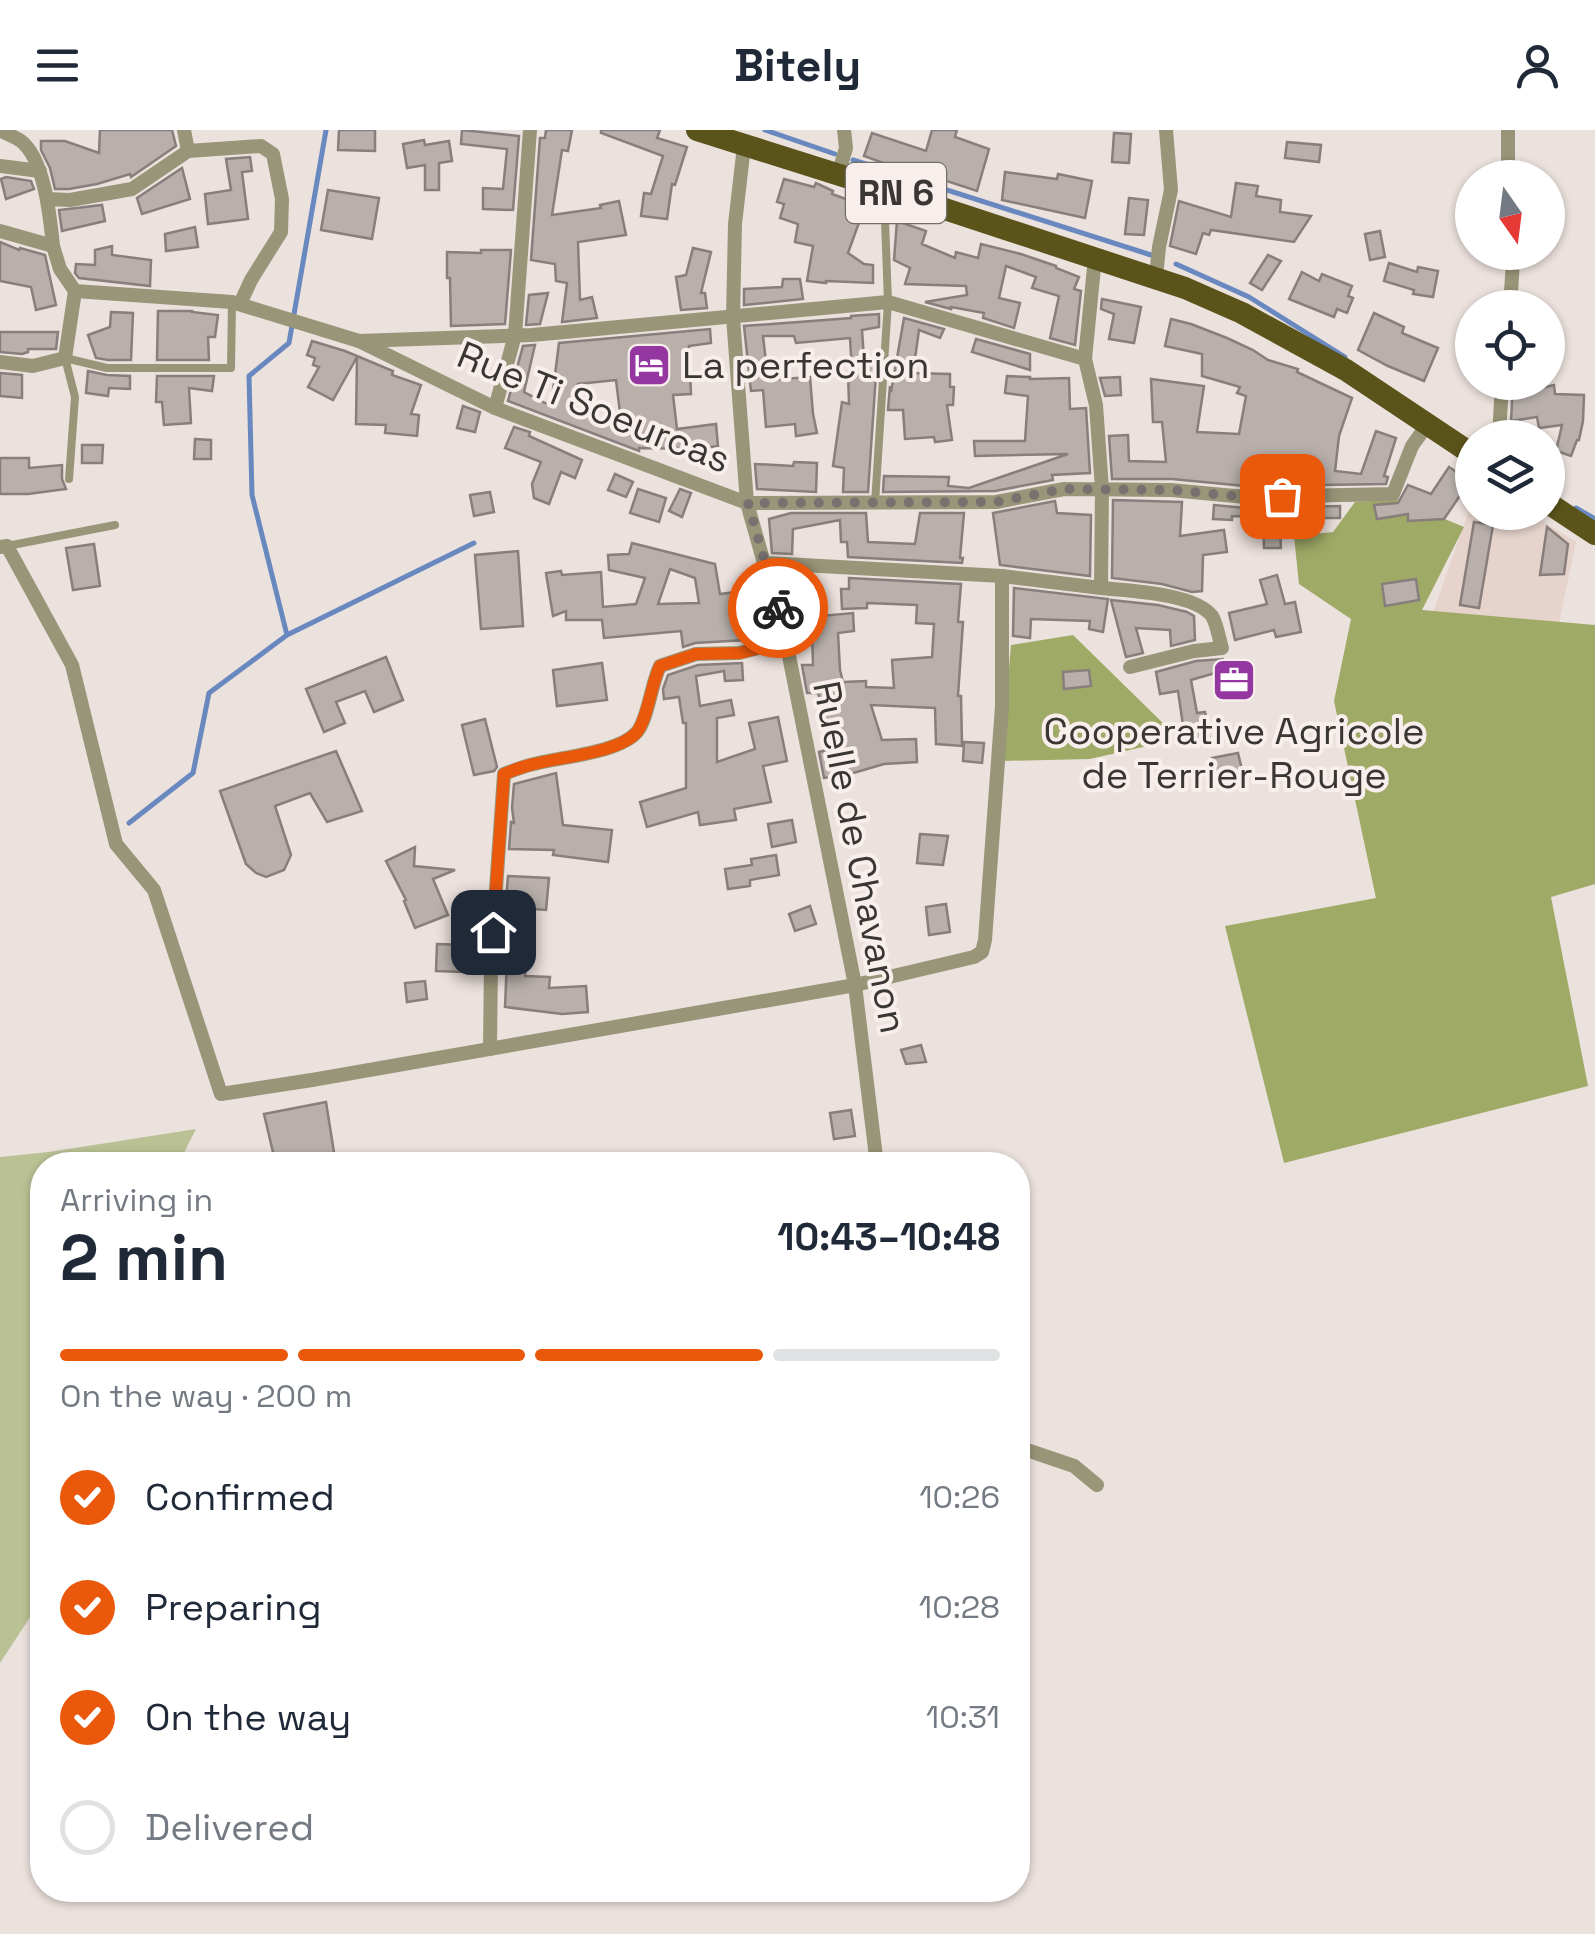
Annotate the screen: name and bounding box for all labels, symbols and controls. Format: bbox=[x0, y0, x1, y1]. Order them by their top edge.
text: Bitely bbox=[734, 37, 861, 94]
icon: menu bbox=[30, 38, 85, 93]
icon: person bbox=[1510, 38, 1565, 93]
north arrow bbox=[1455, 160, 1565, 270]
map controls bbox=[1455, 160, 1565, 530]
road number: RN 6 bbox=[846, 163, 946, 223]
button: locate bbox=[1455, 290, 1565, 400]
street label: Rue Ti Soeurcas bbox=[450, 330, 738, 484]
place label: La perfection bbox=[682, 341, 930, 389]
hotel icon: La perfection bbox=[626, 342, 672, 388]
button: layers bbox=[1455, 420, 1565, 530]
pin bbox=[1240, 454, 1325, 539]
icon: bag bbox=[1255, 469, 1310, 524]
courier bbox=[728, 558, 828, 658]
icon: bike bbox=[751, 581, 806, 636]
office icon: Cooperative Agricole de Terrier-Rouge bbox=[1211, 657, 1257, 703]
street label: Ruelle de Chavanon bbox=[802, 677, 918, 1037]
place label: Cooperative Agricole de Terrier-Rouge bbox=[1044, 707, 1424, 799]
pin bbox=[451, 890, 536, 975]
icon: home bbox=[466, 905, 521, 960]
text: Arriving in bbox=[60, 1180, 213, 1220]
text: 10:43–10:48 bbox=[777, 1213, 1000, 1261]
text: 2 min bbox=[60, 1216, 228, 1299]
text: On the way · 200 m bbox=[60, 1376, 352, 1416]
icon: check bbox=[60, 1470, 115, 1525]
text: Confirmed bbox=[145, 1473, 335, 1521]
text: 10:26 bbox=[919, 1477, 1000, 1517]
icon: check bbox=[60, 1580, 115, 1635]
text: Preparing bbox=[145, 1583, 322, 1631]
text: 10:28 bbox=[919, 1587, 1000, 1627]
icon: check bbox=[60, 1690, 115, 1745]
text: On the way bbox=[145, 1693, 351, 1741]
text: 10:31 bbox=[926, 1697, 1000, 1737]
text: Delivered bbox=[145, 1803, 314, 1851]

